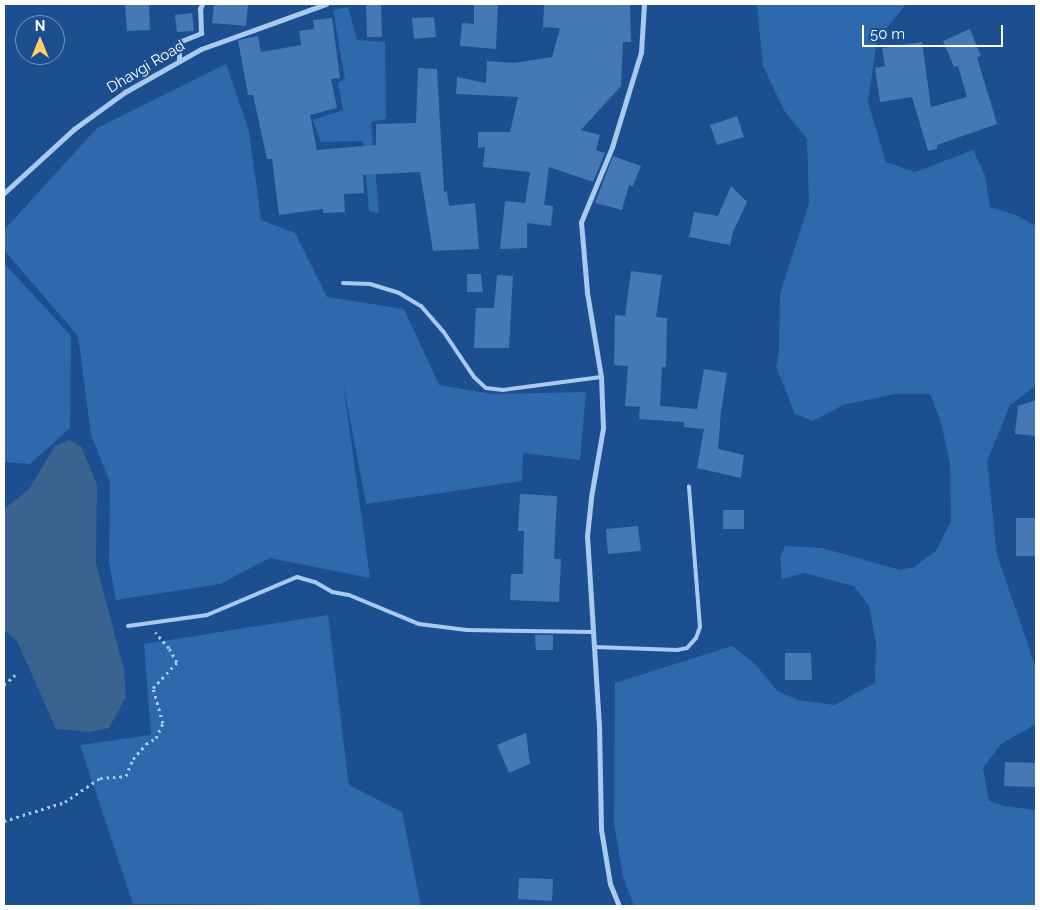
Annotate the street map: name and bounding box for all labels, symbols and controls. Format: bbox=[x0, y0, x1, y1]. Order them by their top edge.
north arrow bbox=[15, 15, 65, 65]
scale bar bbox=[865, 15, 1006, 47]
text: N bbox=[35, 18, 45, 34]
text: 50 m bbox=[870, 25, 905, 43]
street label: Dhavgi Road bbox=[104, 37, 188, 97]

